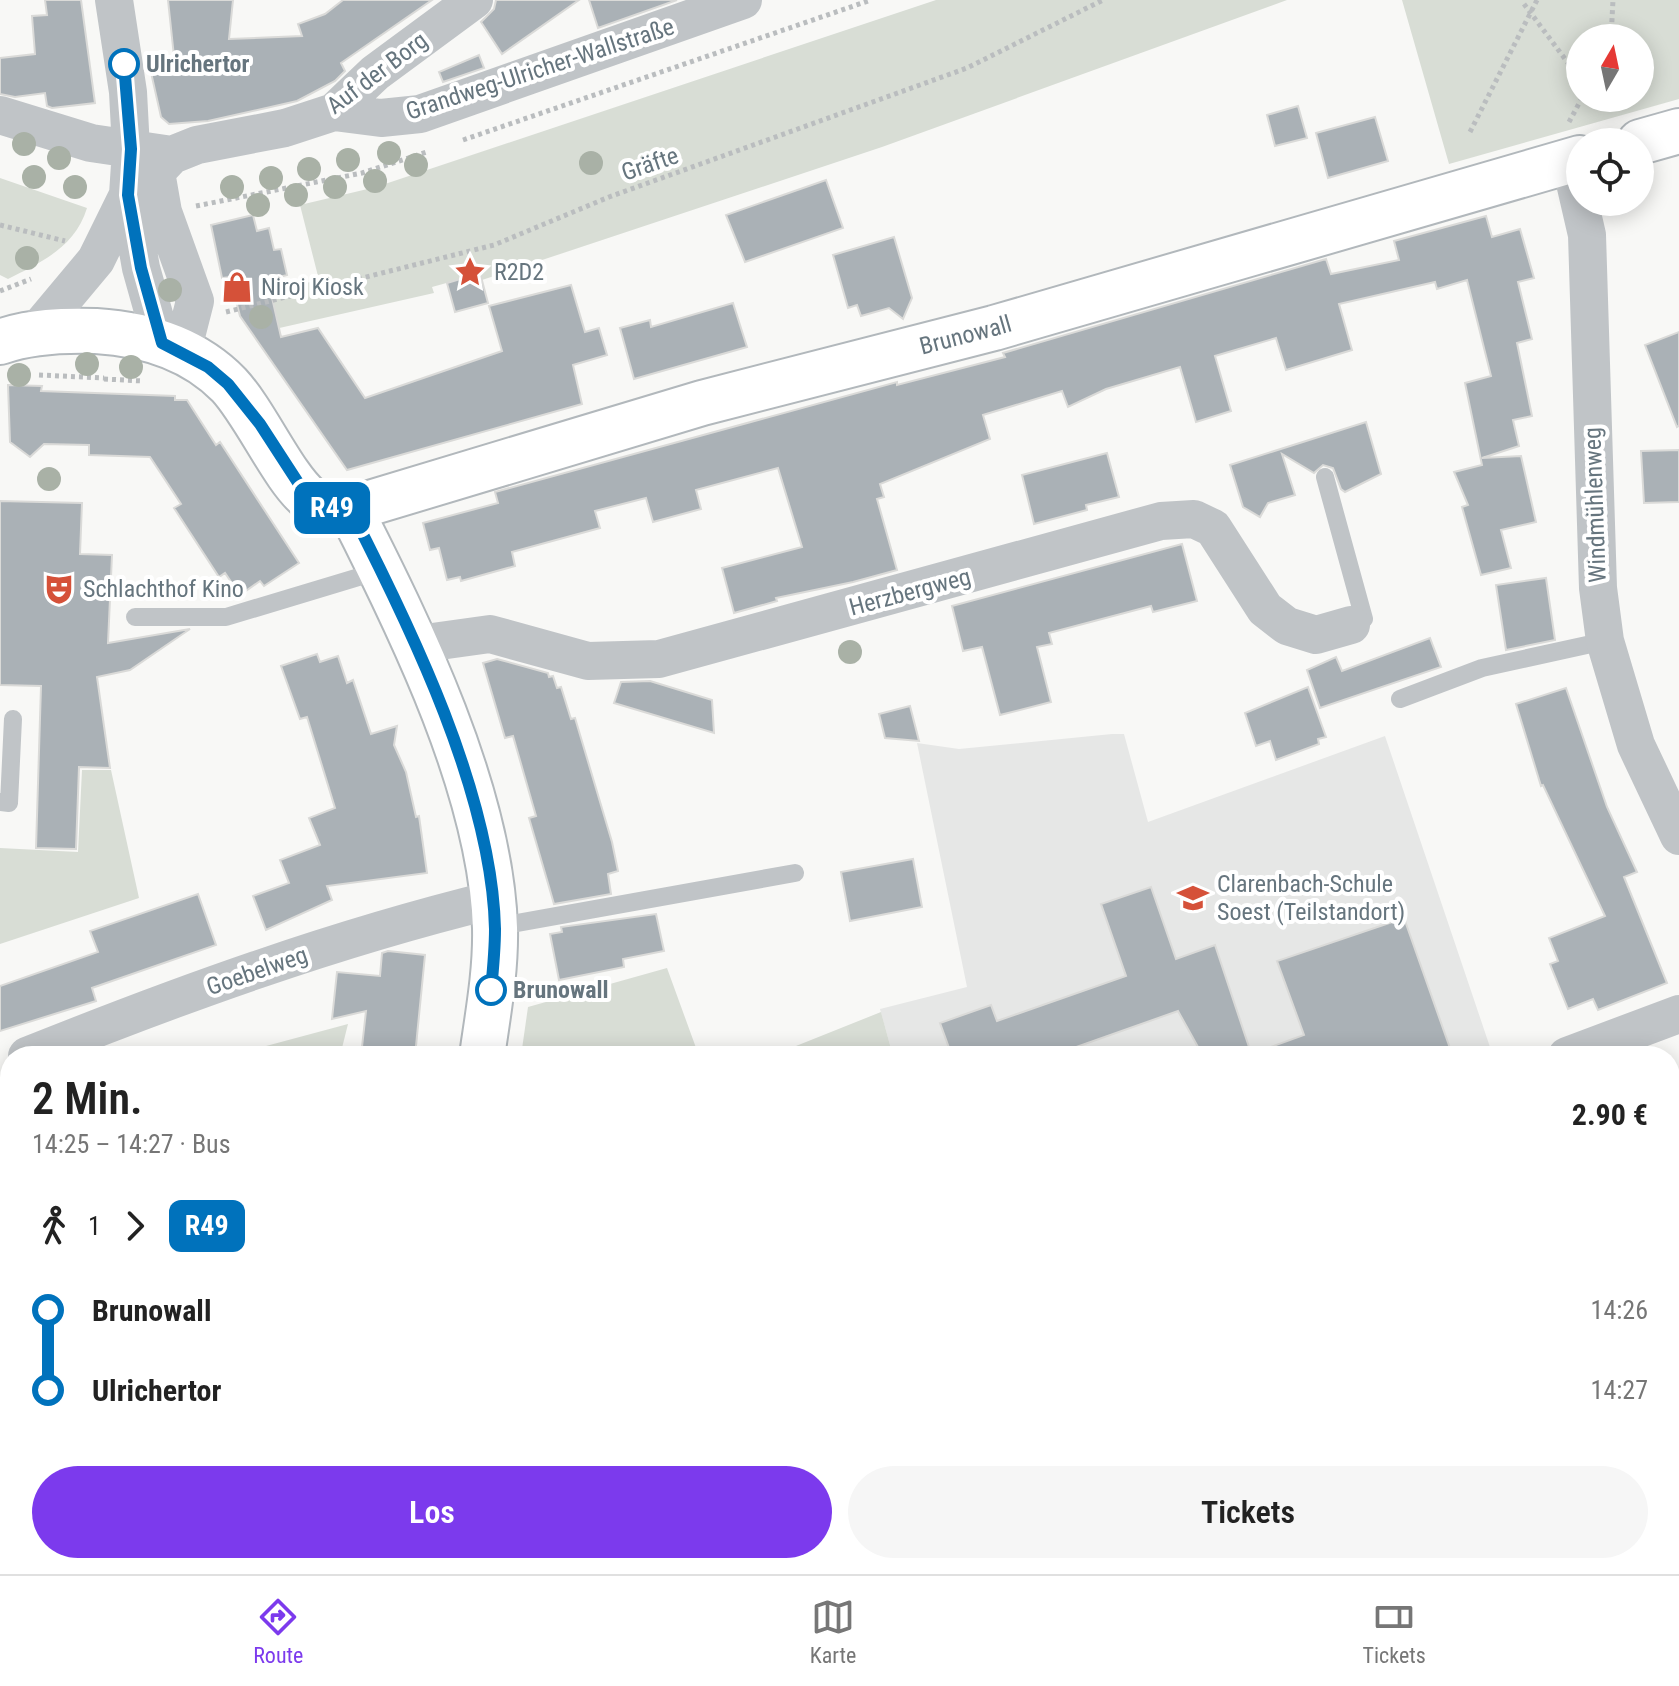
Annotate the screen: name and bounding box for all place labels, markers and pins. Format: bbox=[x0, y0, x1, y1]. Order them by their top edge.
marker: Ulrichertor bbox=[109, 49, 139, 79]
place label: Ulrichertor bbox=[146, 50, 250, 78]
place icon: R2D2 bbox=[453, 255, 487, 289]
place label: R2D2 bbox=[494, 258, 544, 286]
shop icon: Niroj Kiosk bbox=[220, 270, 254, 304]
place label: Niroj Kiosk bbox=[261, 273, 364, 301]
theatre icon: Schlachthof Kino bbox=[42, 572, 76, 606]
place label: Schlachthof Kino bbox=[83, 575, 244, 603]
place label: Clarenbach-Schule Soest (Teilstandort) bbox=[1217, 870, 1405, 926]
school or university icon: Clarenbach-Schule Soest (Teilstandort) bbox=[1176, 881, 1210, 915]
marker: Brunowall bbox=[476, 975, 506, 1005]
place label: Brunowall bbox=[513, 976, 609, 1004]

